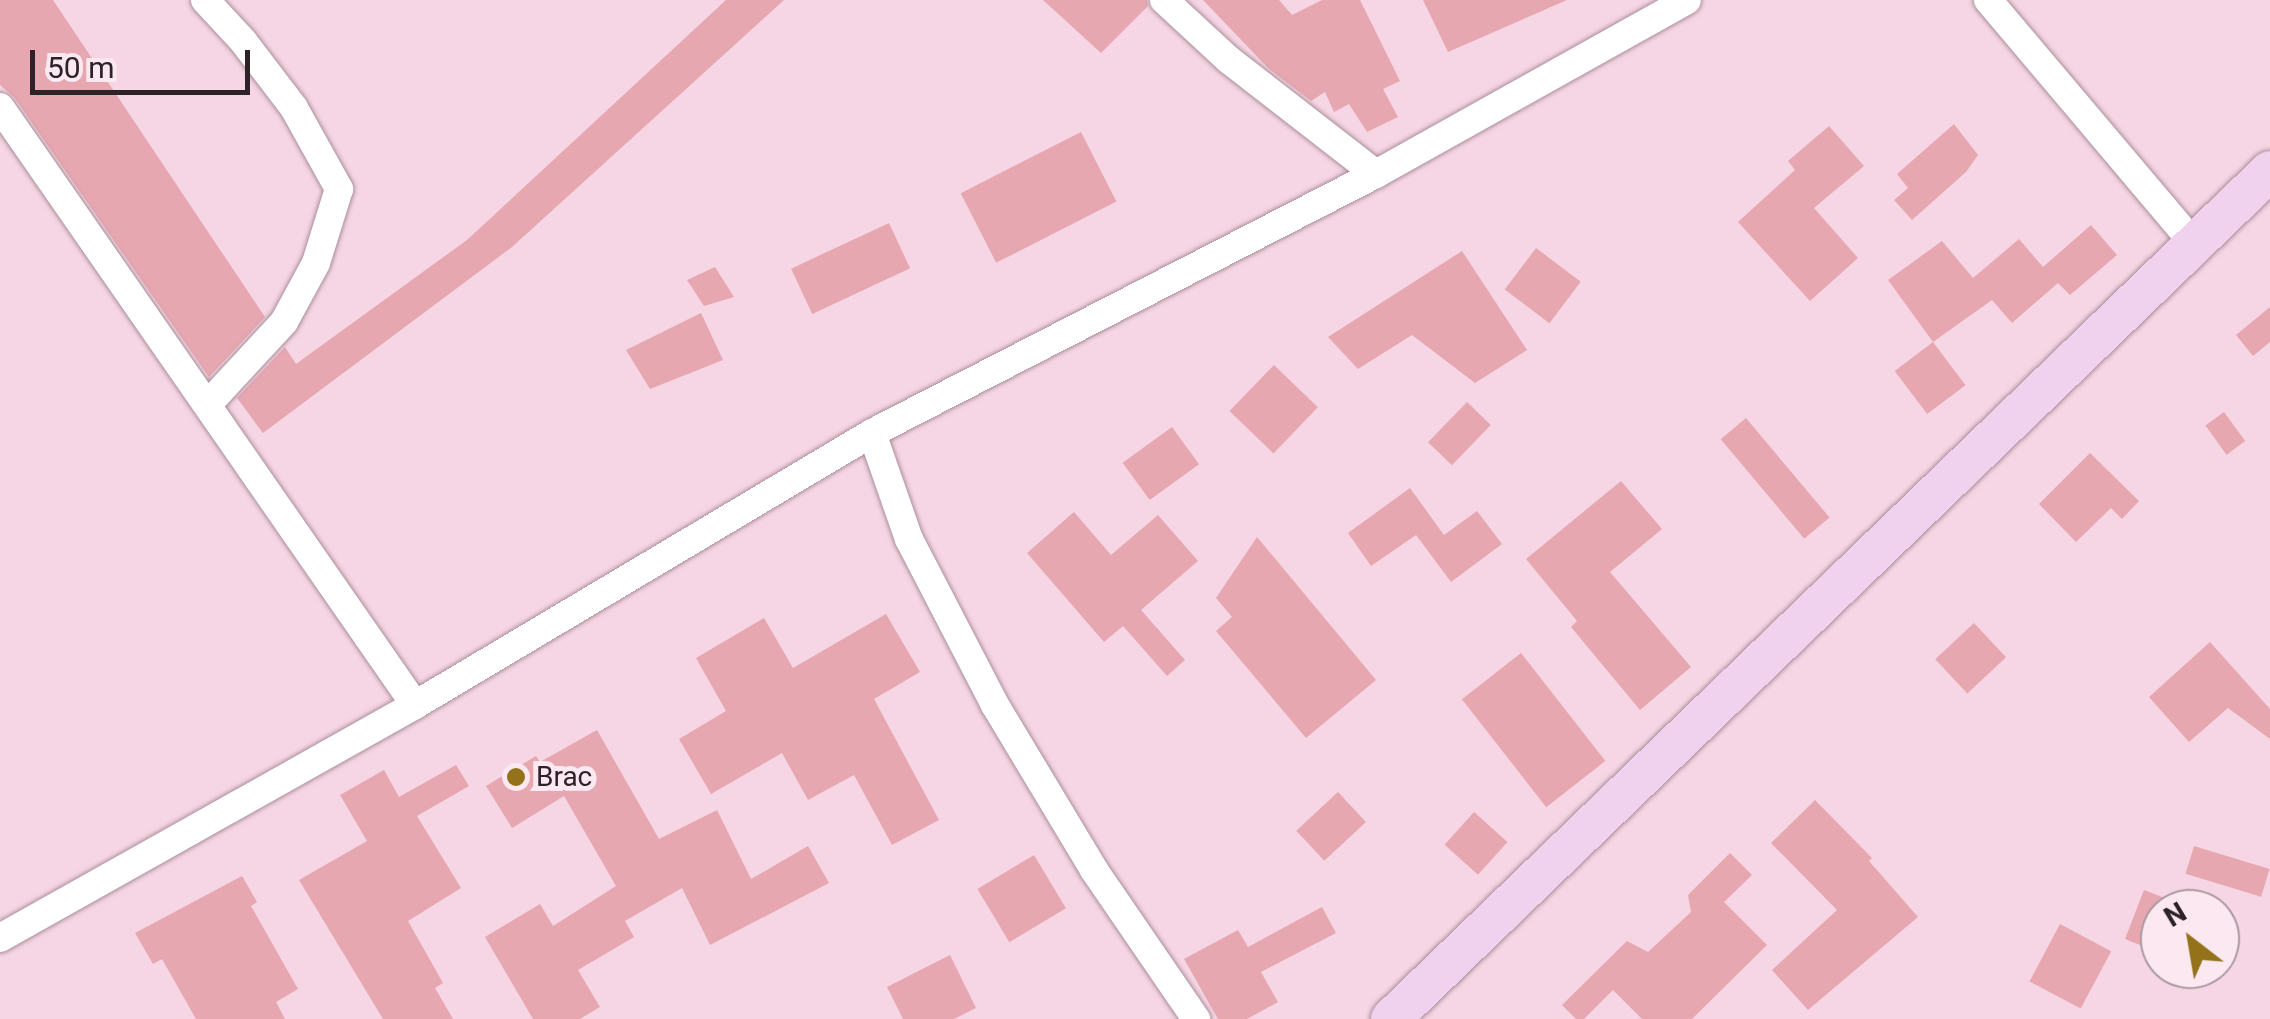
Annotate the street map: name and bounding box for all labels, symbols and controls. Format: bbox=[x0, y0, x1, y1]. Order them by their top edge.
scale bar bbox=[35, 30, 255, 92]
text: 50 m bbox=[47, 50, 114, 85]
place label: Brac bbox=[536, 760, 592, 794]
marker: Brac bbox=[505, 766, 527, 788]
north arrow bbox=[2140, 889, 2240, 989]
text: N bbox=[2158, 895, 2192, 934]

